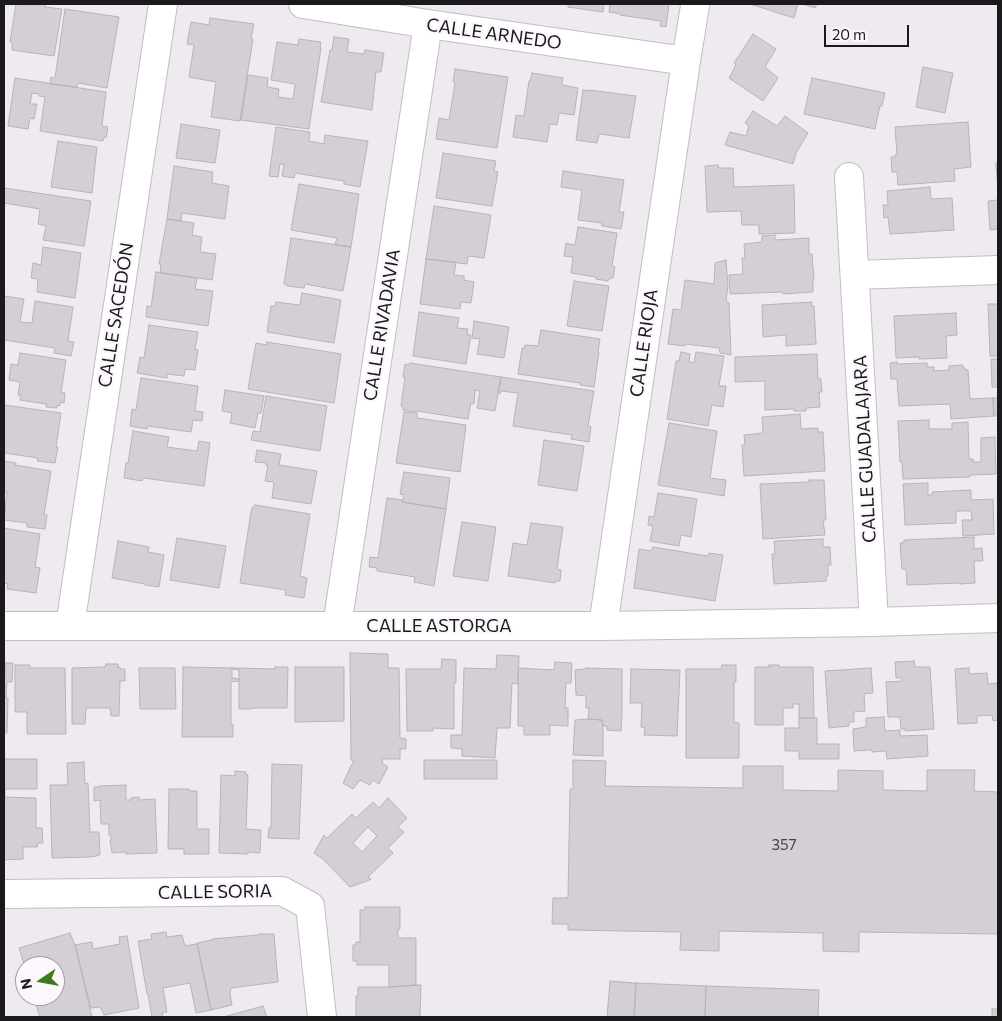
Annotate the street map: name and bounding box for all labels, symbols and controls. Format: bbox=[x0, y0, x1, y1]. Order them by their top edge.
street label: CALLE ARNEDO bbox=[425, 14, 563, 54]
scale bar bbox=[827, 15, 912, 47]
text: 20 m bbox=[832, 25, 866, 43]
street label: CALLE SACEDÓN bbox=[94, 241, 138, 389]
street label: CALLE RIVADAVIA bbox=[359, 247, 405, 403]
street label: CALLE RIOJA bbox=[626, 288, 662, 398]
street label: CALLE GUADALAJARA bbox=[849, 355, 881, 543]
street label: CALLE ASTORGA bbox=[366, 615, 512, 637]
house number: 357 bbox=[771, 836, 797, 854]
street label: CALLE SORIA bbox=[158, 880, 272, 904]
north arrow bbox=[15, 956, 65, 1006]
text: N bbox=[16, 977, 35, 991]

